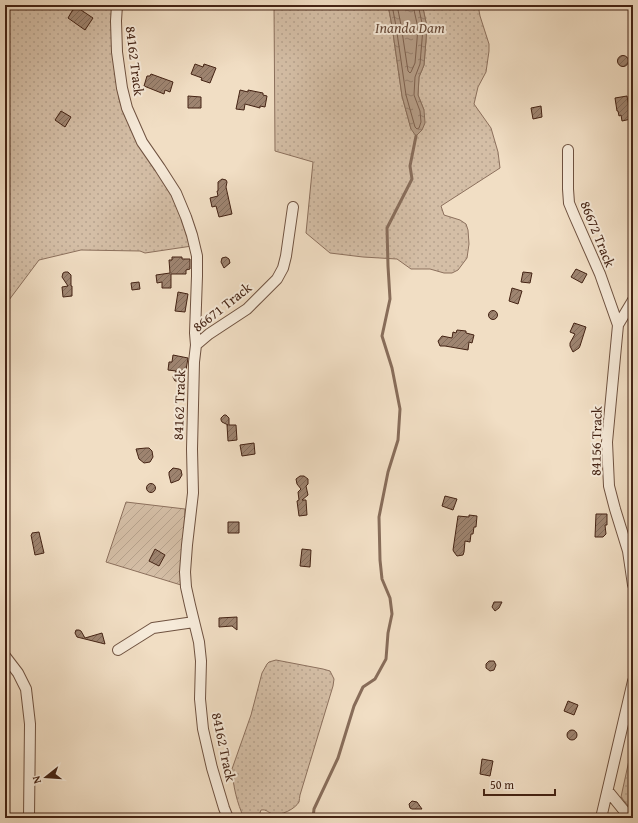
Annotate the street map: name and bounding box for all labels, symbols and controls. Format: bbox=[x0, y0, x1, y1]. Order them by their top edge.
water label: Inanda Dam bbox=[375, 17, 445, 38]
street label: 84162 Track bbox=[121, 25, 149, 98]
street label: 86672 Track bbox=[576, 198, 621, 271]
street label: 86671 Track bbox=[188, 277, 256, 336]
street label: 84162 Track bbox=[168, 369, 190, 440]
street label: 84156 Track bbox=[585, 405, 607, 476]
street label: 84162 Track bbox=[207, 711, 241, 784]
north arrow bbox=[26, 757, 66, 797]
scale bar bbox=[484, 771, 555, 797]
text: N bbox=[28, 773, 45, 786]
text: 50 m bbox=[490, 776, 514, 793]

